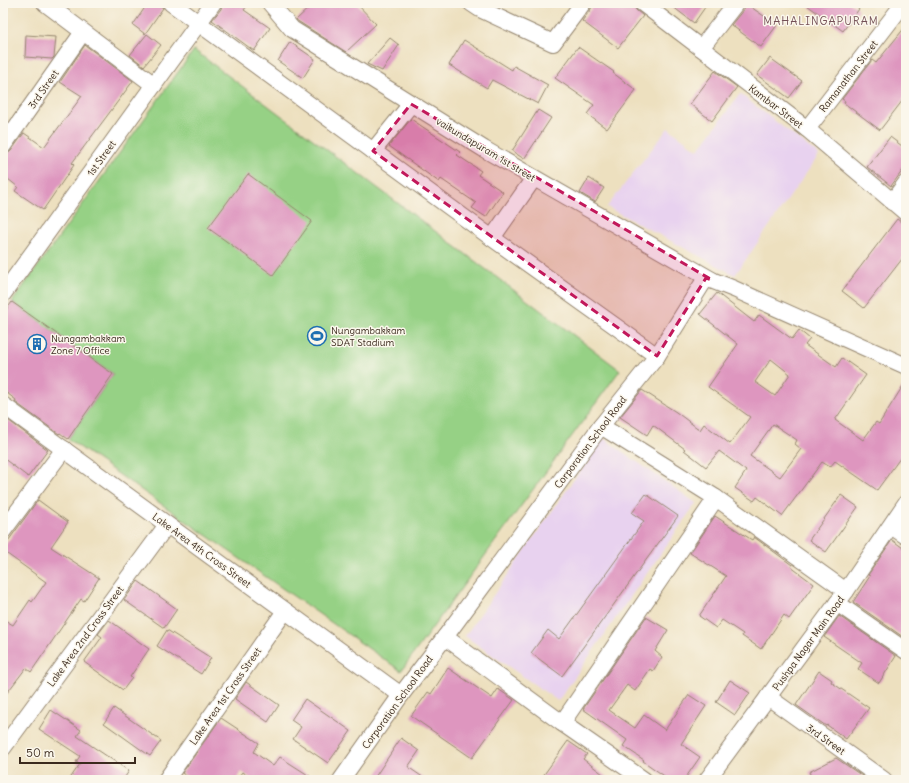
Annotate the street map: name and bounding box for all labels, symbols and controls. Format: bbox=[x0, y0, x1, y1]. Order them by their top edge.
district label: MAHALINGAPURAM bbox=[763, 14, 879, 28]
street label: Ramanathan Street bbox=[816, 37, 881, 115]
street label: 3rd Street bbox=[25, 67, 62, 111]
street label: Kambar Street bbox=[746, 82, 806, 132]
street label: vaikundapuram 1st street bbox=[434, 115, 538, 185]
street label: 1st Street bbox=[84, 137, 119, 179]
place label: Nungambakkam SDAT Stadium bbox=[331, 324, 406, 349]
sports icon: Nungambakkam SDAT Stadium bbox=[306, 325, 328, 347]
place label: Nungambakkam Zone 7 Office bbox=[51, 332, 126, 357]
building icon: Nungambakkam Zone 7 Office bbox=[26, 333, 48, 355]
street label: Corporation School Road bbox=[551, 393, 629, 491]
street label: Lake Area 4th Cross Street bbox=[150, 510, 254, 591]
street label: Lake Area 2nd Cross Street bbox=[44, 583, 127, 689]
street label: Pushpa Nagar Main Road bbox=[770, 593, 847, 693]
street label: Lake Area 1st Cross Street bbox=[187, 644, 264, 748]
street label: Corporation School Road bbox=[359, 653, 436, 752]
street label: 3rd Street bbox=[804, 721, 848, 758]
scale bar bbox=[20, 739, 135, 765]
text: 50 m bbox=[26, 745, 55, 760]

